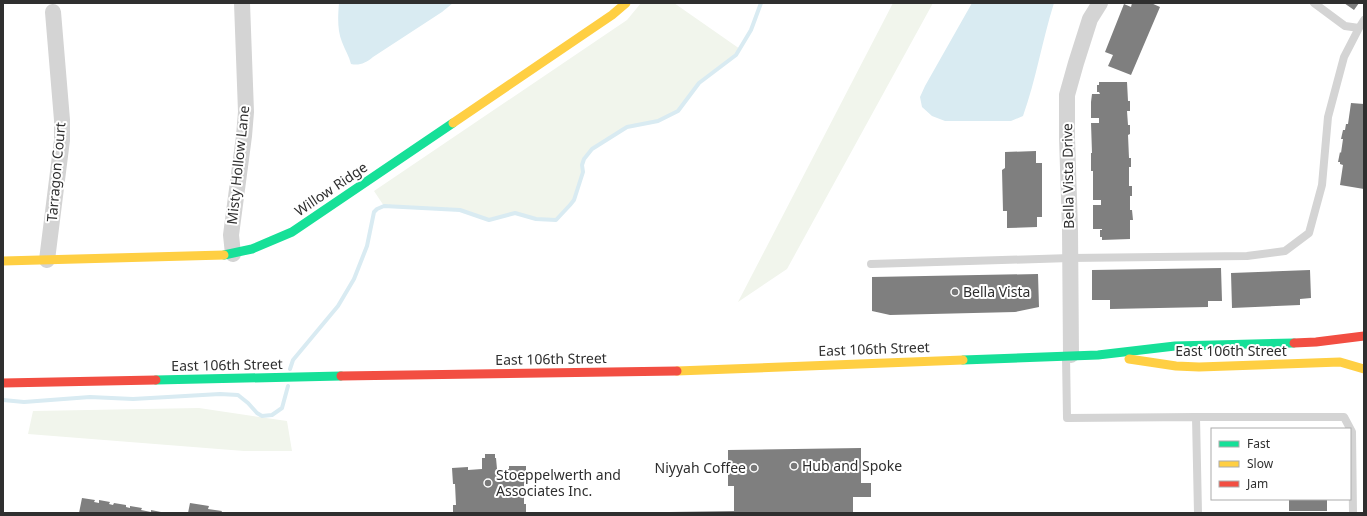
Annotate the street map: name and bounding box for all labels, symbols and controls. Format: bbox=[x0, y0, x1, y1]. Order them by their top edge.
street label: Misty Hollow Lane bbox=[222, 104, 253, 225]
street label: Tarragon Court bbox=[42, 121, 69, 223]
street label: Bella Vista Drive bbox=[1057, 123, 1078, 229]
street label: Willow Ridge bbox=[291, 157, 371, 220]
place label: Bella Vista bbox=[963, 282, 1030, 301]
marker: Bella Vista bbox=[950, 287, 960, 297]
street label: East 106th Street bbox=[818, 337, 930, 360]
street label: East 106th Street bbox=[1175, 341, 1287, 360]
street label: East 106th Street bbox=[495, 348, 607, 369]
street label: East 106th Street bbox=[171, 354, 283, 375]
legend bbox=[1211, 428, 1351, 500]
text: Fast bbox=[1247, 435, 1271, 452]
text: Slow bbox=[1247, 455, 1274, 472]
place label: Hub and Spoke bbox=[802, 456, 902, 475]
place label: Niyyah Coffee bbox=[655, 458, 746, 477]
marker: Hub and Spoke bbox=[789, 461, 799, 471]
marker: Niyyah Coffee bbox=[749, 463, 759, 473]
place label: Stoeppelwerth and Associates Inc. bbox=[496, 465, 621, 500]
text: Jam bbox=[1246, 475, 1268, 492]
marker: Stoeppelwerth and Associates Inc. bbox=[483, 478, 493, 488]

